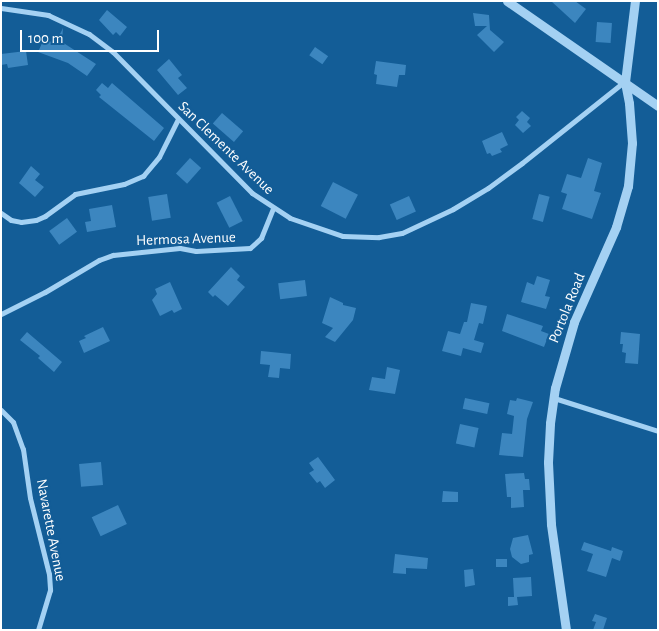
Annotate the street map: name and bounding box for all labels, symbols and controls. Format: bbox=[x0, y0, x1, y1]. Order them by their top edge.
scale bar bbox=[22, 20, 161, 52]
text: 100 m bbox=[28, 31, 63, 46]
street label: San Clemente Avenue bbox=[174, 98, 278, 198]
street label: Hermosa Avenue bbox=[136, 228, 236, 250]
street label: Portola Road bbox=[545, 270, 589, 346]
street label: Navarette Avenue bbox=[32, 477, 70, 583]

